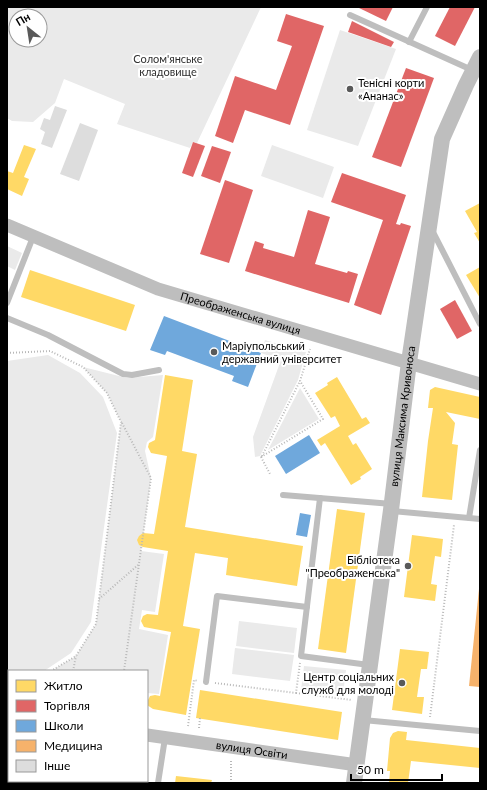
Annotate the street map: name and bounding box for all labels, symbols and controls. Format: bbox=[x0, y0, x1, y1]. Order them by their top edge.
north arrow bbox=[8, 8, 48, 48]
text: Пн bbox=[13, 10, 32, 28]
park label: Солом'янське кладовище bbox=[133, 52, 203, 78]
place label: Тенісні корти «Ананас» bbox=[358, 76, 424, 102]
marker: Тенісні корти «Ананас» bbox=[345, 84, 355, 94]
street label: Преображенська вулиця bbox=[179, 289, 302, 337]
place label: Маріупольський державний університет bbox=[222, 339, 342, 365]
street label: вулиця Максима Кривоноса bbox=[387, 345, 417, 487]
marker: Маріупольський державний університет bbox=[209, 347, 219, 357]
place label: Бібліотека "Преображенська" bbox=[306, 553, 400, 579]
marker: Бібліотека "Преображенська" bbox=[403, 561, 413, 571]
legend bbox=[8, 670, 148, 782]
place label: Центр соціальних служб для молоді bbox=[302, 670, 395, 696]
text: Житло bbox=[44, 678, 83, 693]
marker: Центр соціальних служб для молоді bbox=[397, 678, 407, 688]
text: Торгівля bbox=[44, 698, 90, 713]
text: Школи bbox=[44, 718, 83, 733]
text: Медицина bbox=[44, 738, 102, 753]
street label: вулиця Освіти bbox=[215, 738, 289, 761]
scale bar bbox=[351, 756, 442, 782]
text: Інше bbox=[44, 758, 70, 773]
text: 50 m bbox=[357, 762, 384, 777]

